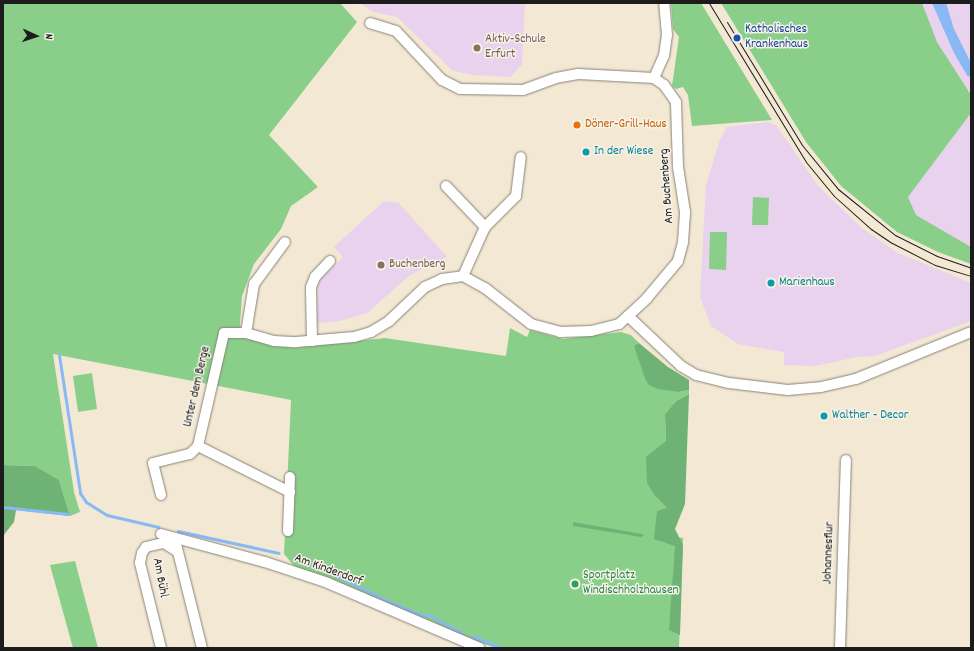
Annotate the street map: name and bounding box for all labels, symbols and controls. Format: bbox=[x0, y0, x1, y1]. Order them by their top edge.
north arrow bbox=[16, 16, 56, 56]
place label: Katholisches Krankenhaus bbox=[745, 23, 808, 54]
text: N bbox=[40, 33, 56, 40]
place label: Aktiv-Schule Erfurt bbox=[485, 33, 546, 64]
marker: Katholisches Krankenhaus bbox=[732, 33, 742, 43]
marker: Aktiv-Schule Erfurt bbox=[472, 43, 482, 53]
place label: Döner-Grill-Haus bbox=[585, 117, 667, 133]
marker: Döner-Grill-Haus bbox=[572, 120, 582, 130]
place label: In der Wiese bbox=[594, 144, 653, 160]
marker: In der Wiese bbox=[581, 147, 591, 157]
street label: Am Buchenberg bbox=[658, 148, 678, 224]
place label: Buchenberg bbox=[389, 257, 446, 273]
marker: Buchenberg bbox=[376, 260, 386, 270]
place label: Marienhaus bbox=[779, 275, 835, 291]
marker: Marienhaus bbox=[766, 278, 776, 288]
street label: Unter dem Berge bbox=[181, 345, 215, 429]
place label: Walther - Decor bbox=[832, 408, 909, 424]
marker: Walther - Decor bbox=[819, 411, 829, 421]
street label: Johannesflur bbox=[821, 521, 839, 585]
street label: Am Kinderdorf bbox=[292, 551, 364, 591]
street label: Am Bühl bbox=[148, 557, 170, 599]
place label: Sportplatz Windischholzhausen bbox=[583, 569, 679, 600]
marker: Sportplatz Windischholzhausen bbox=[570, 579, 580, 589]

